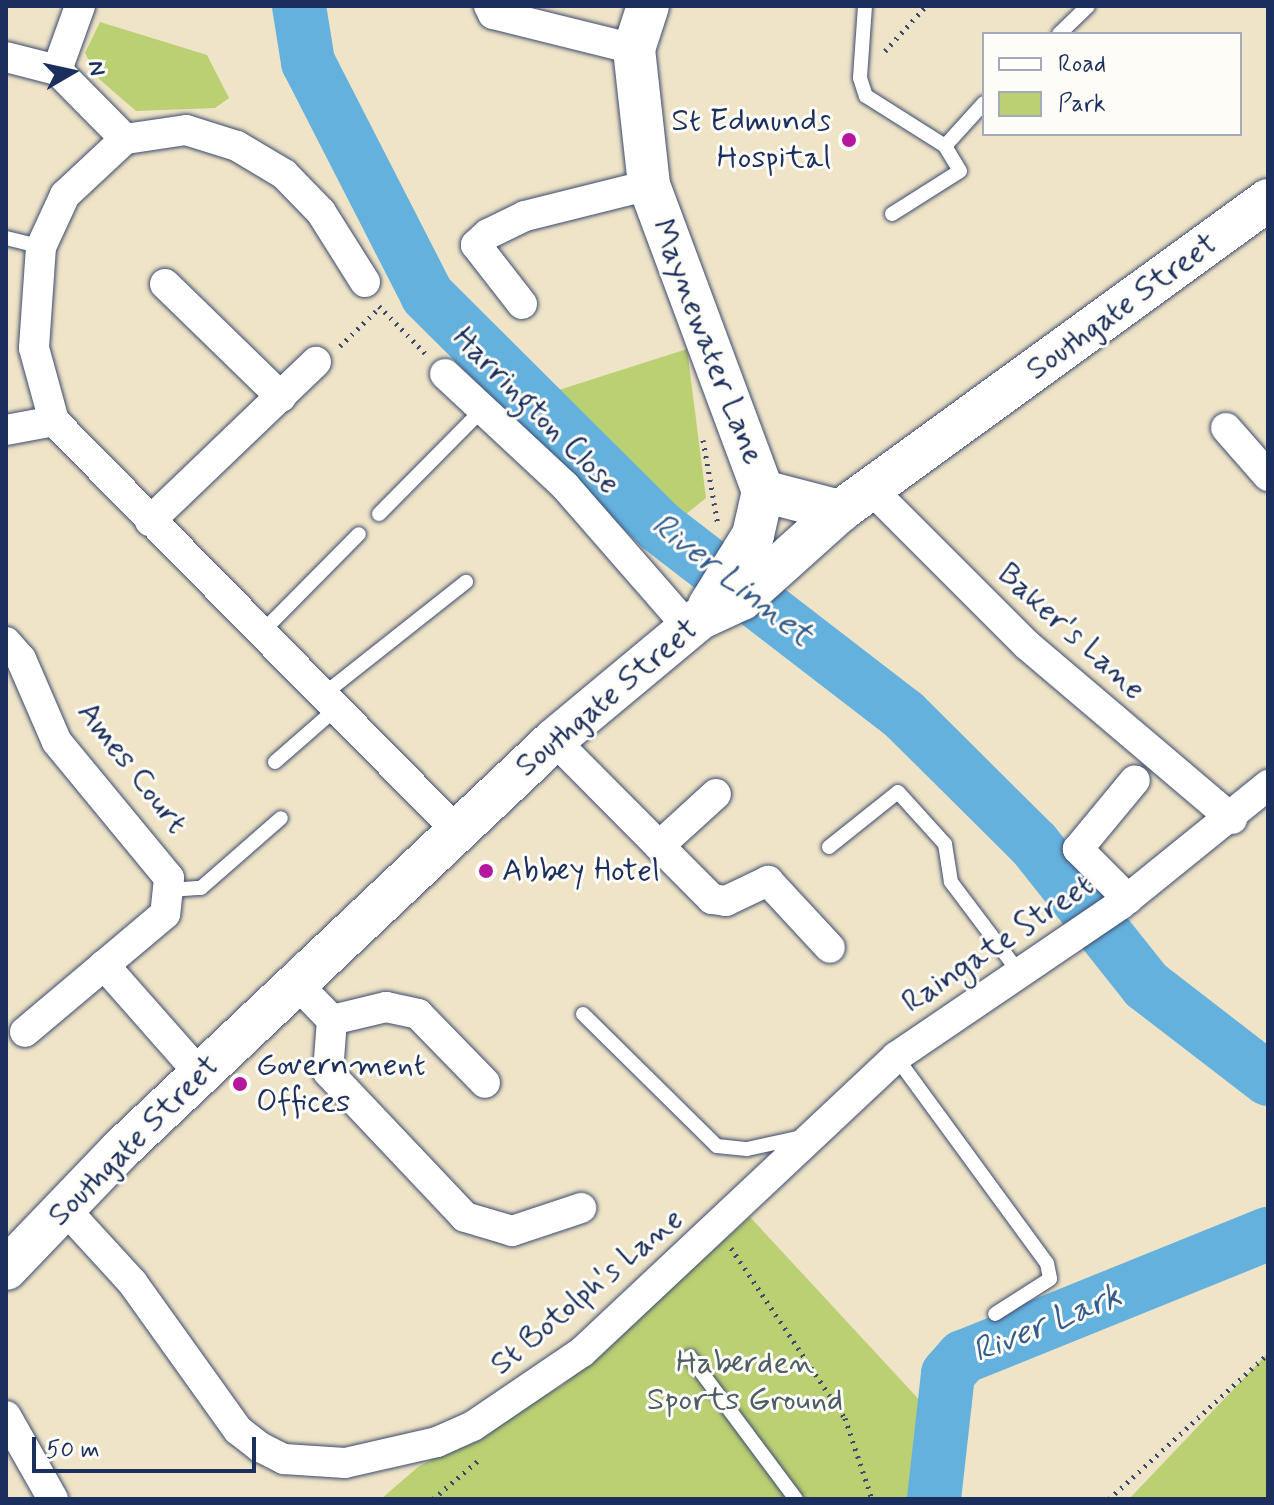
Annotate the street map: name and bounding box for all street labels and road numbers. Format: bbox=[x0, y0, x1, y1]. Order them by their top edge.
street label: Maynewater Lane bbox=[642, 214, 772, 470]
street label: Southgate Street bbox=[1020, 225, 1224, 389]
street label: Harrington Close bbox=[443, 318, 629, 504]
street label: Baker's Lane bbox=[990, 557, 1152, 707]
street label: Southgate Street bbox=[508, 611, 706, 785]
street label: Ames Court bbox=[67, 693, 197, 843]
street label: Raingate Street bbox=[893, 864, 1103, 1024]
street label: Southgate Street bbox=[41, 1048, 227, 1234]
street label: St Botolph's Lane bbox=[487, 1204, 687, 1380]

